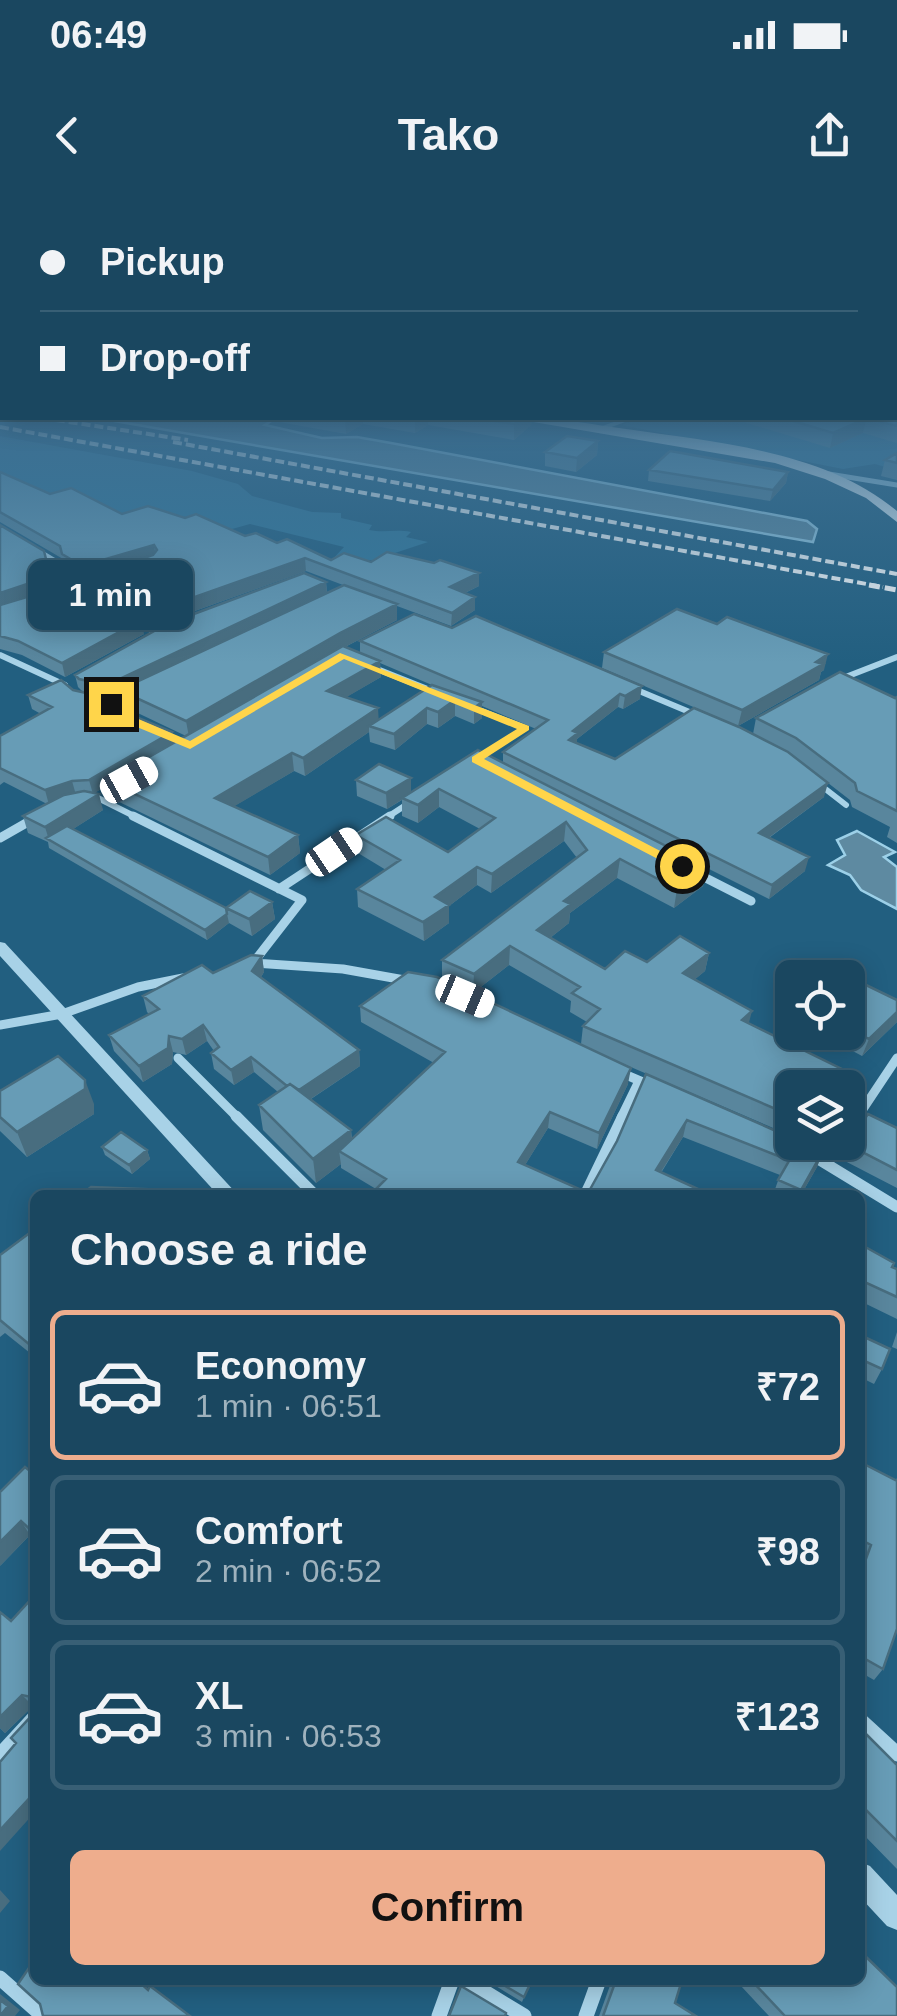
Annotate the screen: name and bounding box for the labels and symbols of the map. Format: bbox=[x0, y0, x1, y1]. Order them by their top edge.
callout: 1 min bbox=[28, 559, 194, 629]
route end bbox=[89, 682, 134, 727]
car bbox=[95, 752, 163, 808]
car bbox=[301, 823, 367, 881]
route start bbox=[660, 844, 705, 889]
car bbox=[432, 970, 498, 1022]

